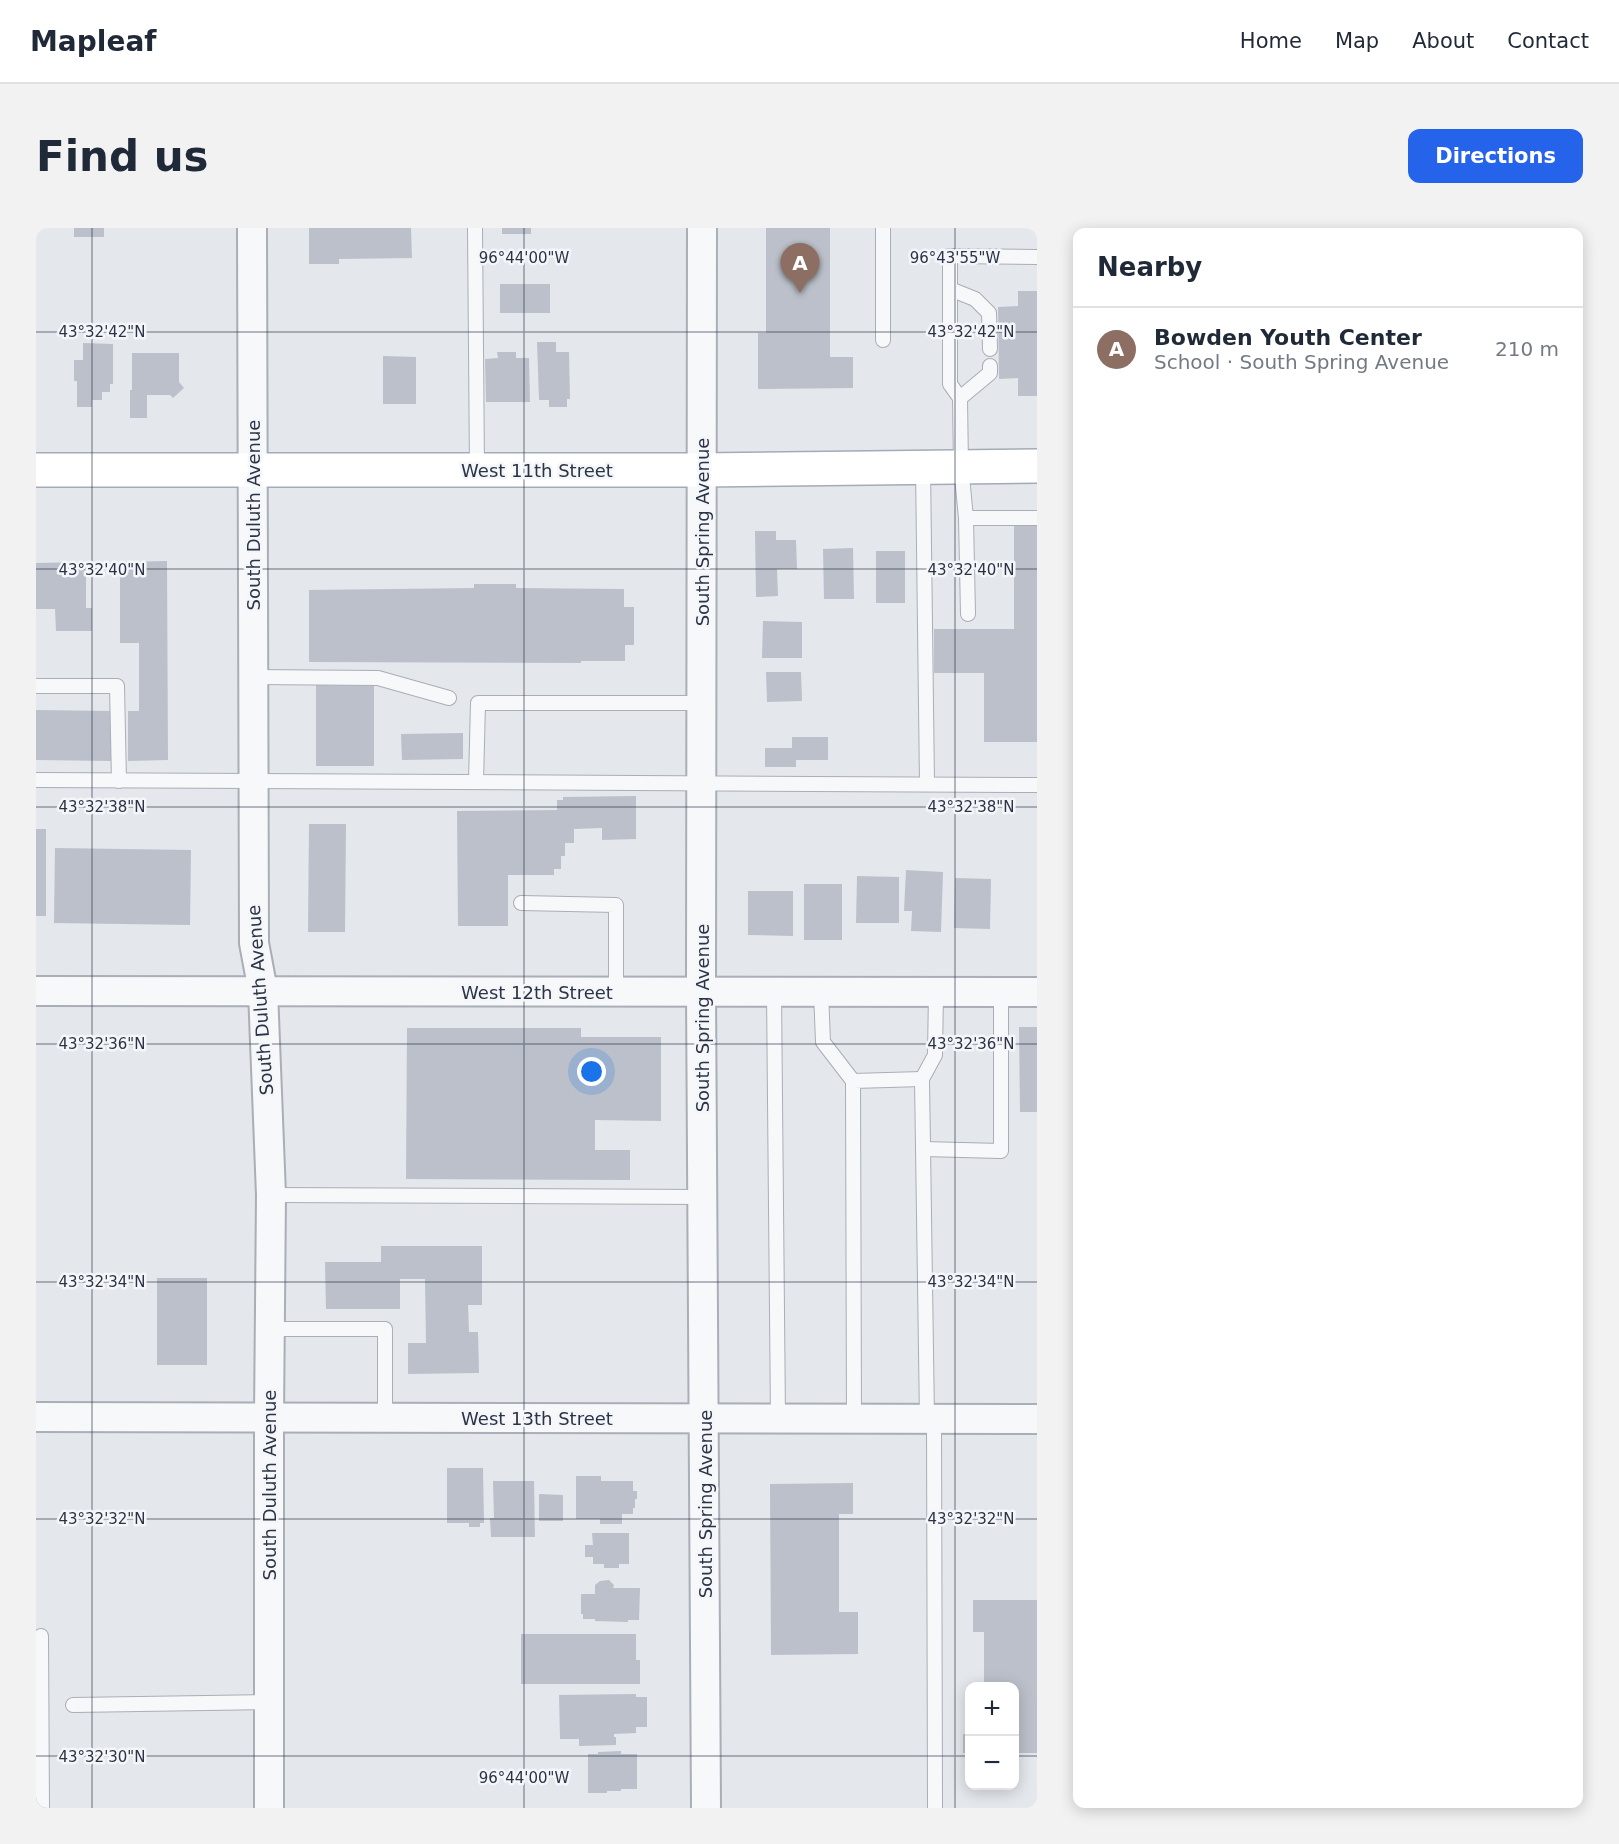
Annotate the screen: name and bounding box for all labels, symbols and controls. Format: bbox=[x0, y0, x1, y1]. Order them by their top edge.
text: Mapleaf bbox=[30, 25, 156, 58]
text: Home bbox=[1240, 29, 1302, 53]
text: Map bbox=[1335, 29, 1379, 53]
text: About bbox=[1412, 29, 1474, 53]
text: Contact bbox=[1507, 29, 1589, 53]
button: Directions bbox=[1408, 129, 1583, 183]
text: Find us bbox=[36, 132, 209, 181]
pin: A bbox=[780, 244, 819, 293]
text: 96°44'00"W bbox=[479, 249, 569, 267]
text: 96°43'55"W bbox=[910, 249, 1000, 267]
text: Nearby bbox=[1097, 252, 1202, 282]
text: 43°32'42"N bbox=[58, 323, 146, 341]
text: 43°32'42"N bbox=[927, 323, 1015, 341]
text: Bowden Youth Center bbox=[1154, 325, 1422, 350]
text: A bbox=[1109, 337, 1124, 361]
text: 210 m bbox=[1495, 337, 1559, 361]
text: School · South Spring Avenue bbox=[1154, 350, 1449, 374]
street label: South Duluth Avenue bbox=[243, 420, 264, 610]
street label: South Spring Avenue bbox=[692, 438, 713, 626]
street label: West 11th Street bbox=[461, 460, 613, 481]
text: 43°32'40"N bbox=[58, 561, 146, 579]
text: 43°32'40"N bbox=[927, 561, 1015, 579]
text: 43°32'38"N bbox=[58, 798, 146, 816]
text: 43°32'38"N bbox=[927, 798, 1015, 816]
street label: South Duluth Avenue bbox=[243, 904, 277, 1096]
street label: South Spring Avenue bbox=[692, 924, 713, 1112]
street label: West 12th Street bbox=[461, 982, 613, 1003]
text: 43°32'36"N bbox=[58, 1035, 146, 1053]
text: 43°32'36"N bbox=[927, 1035, 1015, 1053]
your location bbox=[577, 1057, 606, 1086]
text: 43°32'34"N bbox=[58, 1273, 146, 1291]
text: 43°32'34"N bbox=[927, 1273, 1015, 1291]
street label: South Duluth Avenue bbox=[259, 1390, 280, 1580]
street label: West 13th Street bbox=[461, 1408, 613, 1429]
street label: South Spring Avenue bbox=[695, 1410, 716, 1598]
text: 43°32'32"N bbox=[58, 1510, 146, 1528]
text: 43°32'32"N bbox=[927, 1510, 1015, 1528]
map controls bbox=[965, 1682, 1019, 1790]
button: + bbox=[965, 1682, 1019, 1736]
button: − bbox=[965, 1736, 1019, 1790]
text: 43°32'30"N bbox=[58, 1748, 146, 1766]
text: 96°44'00"W bbox=[479, 1769, 569, 1787]

